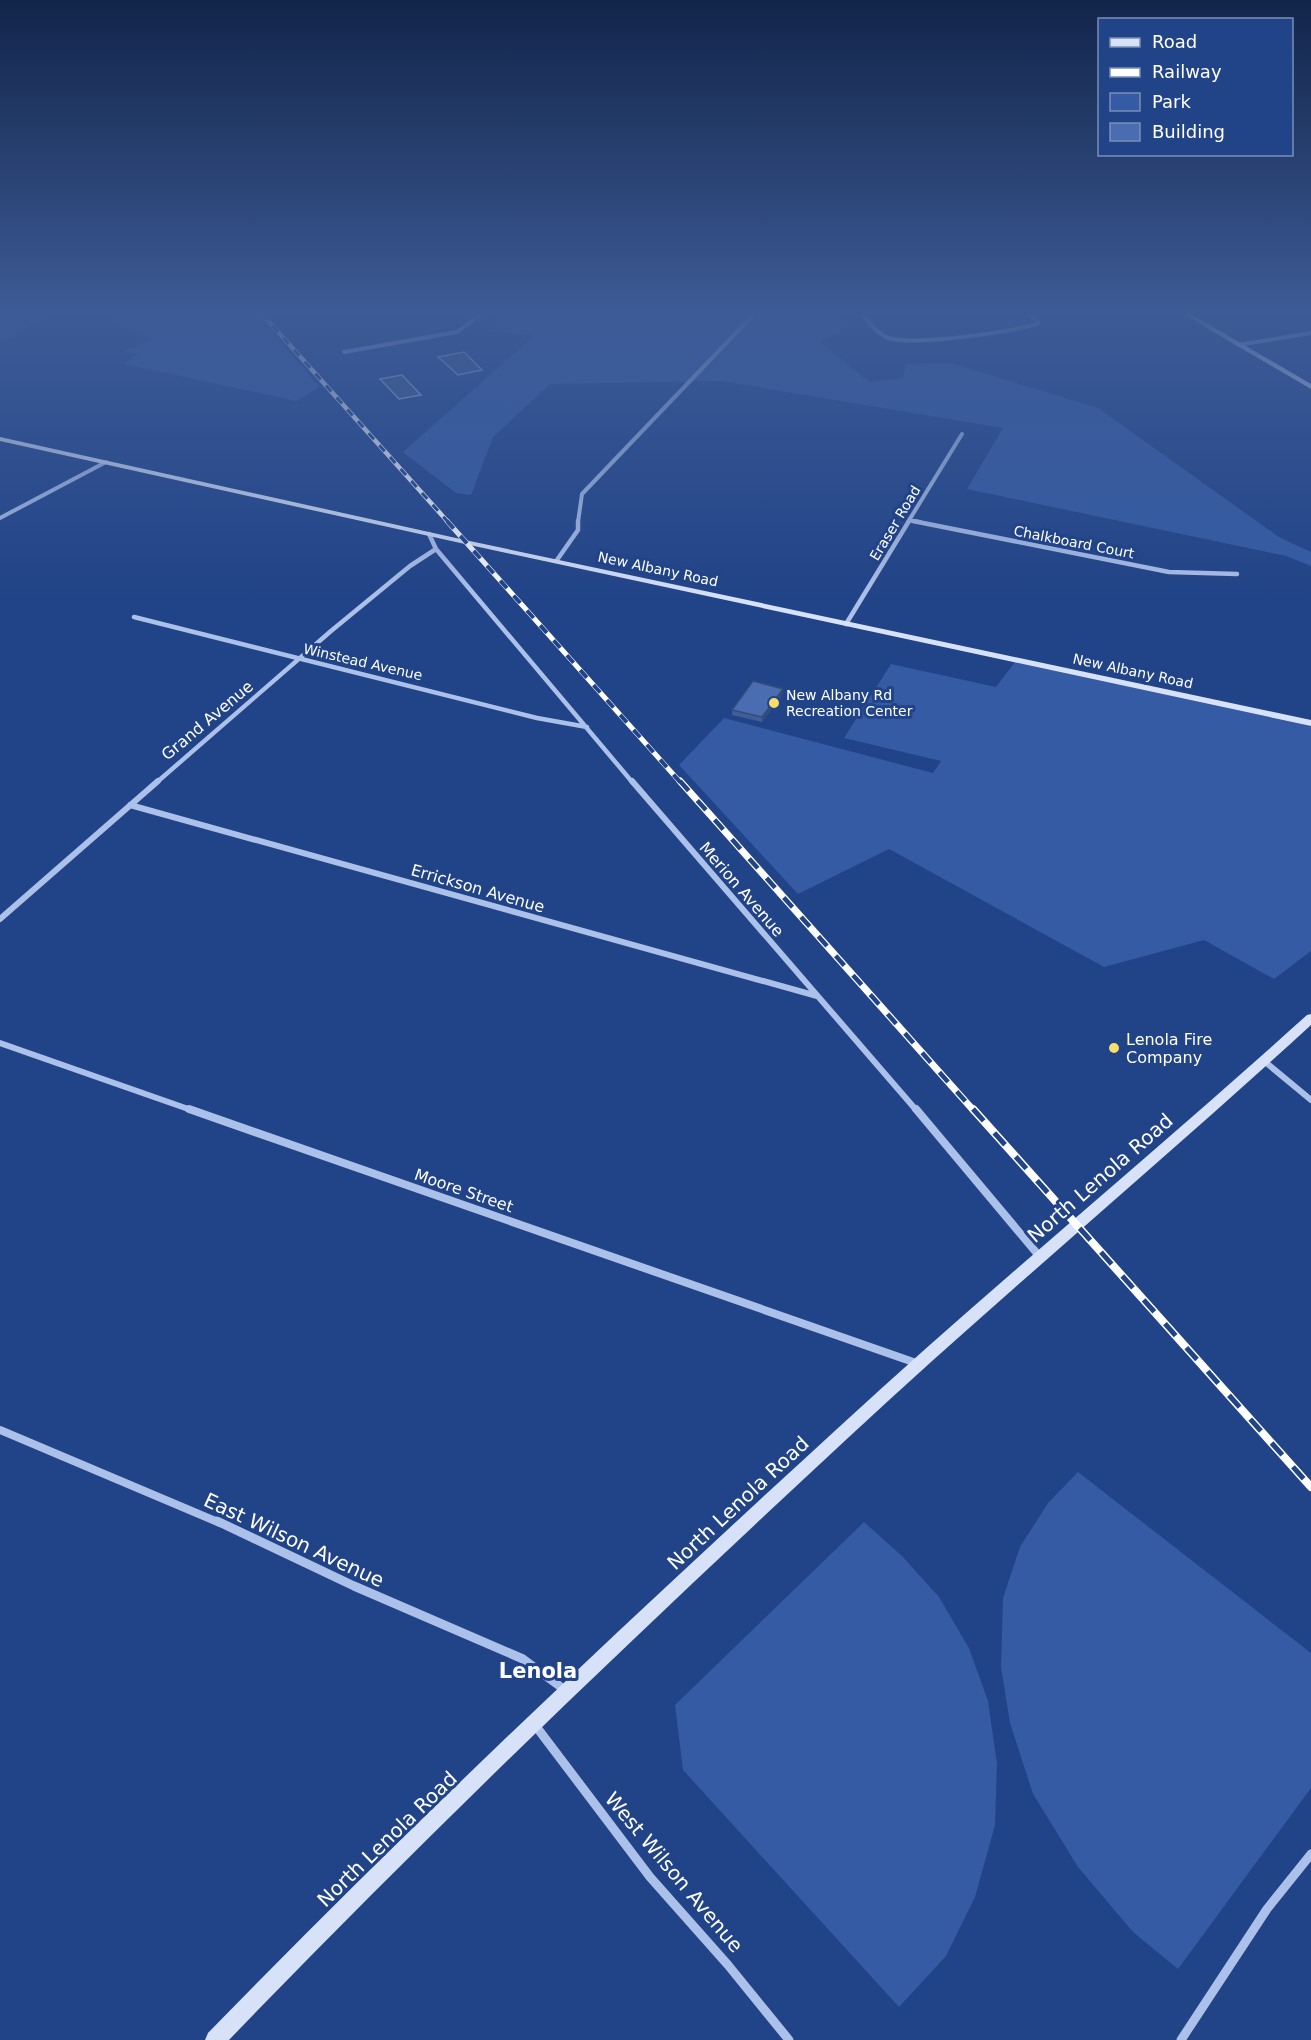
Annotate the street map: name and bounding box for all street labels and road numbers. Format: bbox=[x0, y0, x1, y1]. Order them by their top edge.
street label: Eraser Road bbox=[866, 483, 924, 563]
street label: Chalkboard Court bbox=[1012, 522, 1136, 562]
street label: New Albany Road bbox=[596, 548, 720, 590]
street label: Winstead Avenue bbox=[302, 641, 424, 683]
street label: New Albany Road bbox=[1071, 650, 1195, 692]
street label: Grand Avenue bbox=[158, 677, 257, 764]
street label: Merion Avenue bbox=[695, 838, 788, 941]
street label: Errickson Avenue bbox=[409, 860, 547, 917]
street label: North Lenola Road bbox=[1022, 1108, 1178, 1248]
street label: Moore Street bbox=[412, 1165, 516, 1216]
street label: North Lenola Road bbox=[662, 1431, 814, 1575]
street label: East Wilson Avenue bbox=[200, 1488, 388, 1592]
street label: North Lenola Road bbox=[312, 1766, 462, 1912]
street label: West Wilson Avenue bbox=[600, 1787, 748, 1957]

